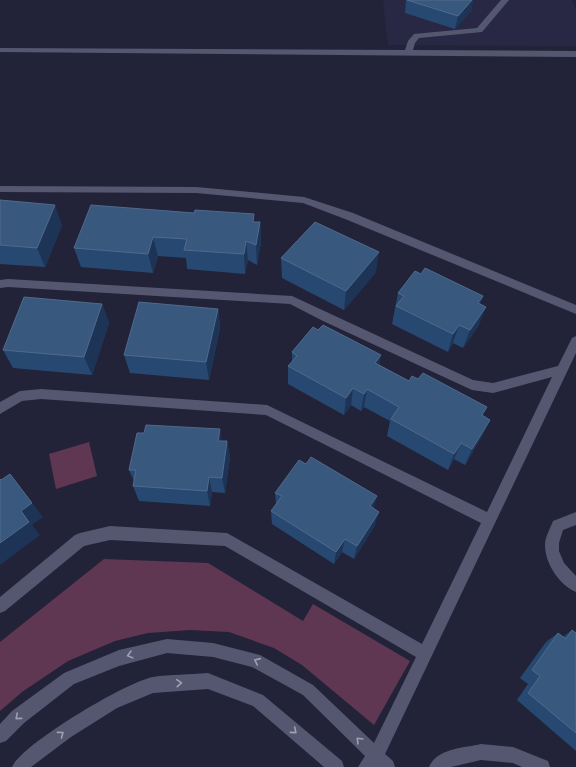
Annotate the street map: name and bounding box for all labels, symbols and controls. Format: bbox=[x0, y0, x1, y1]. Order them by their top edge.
one-way arrow bbox=[127, 650, 134, 659]
one-way arrow bbox=[254, 658, 261, 666]
one-way arrow bbox=[176, 679, 182, 688]
one-way arrow bbox=[15, 713, 23, 720]
one-way arrow bbox=[289, 726, 296, 733]
one-way arrow bbox=[57, 732, 64, 739]
one-way arrow bbox=[356, 737, 364, 745]

